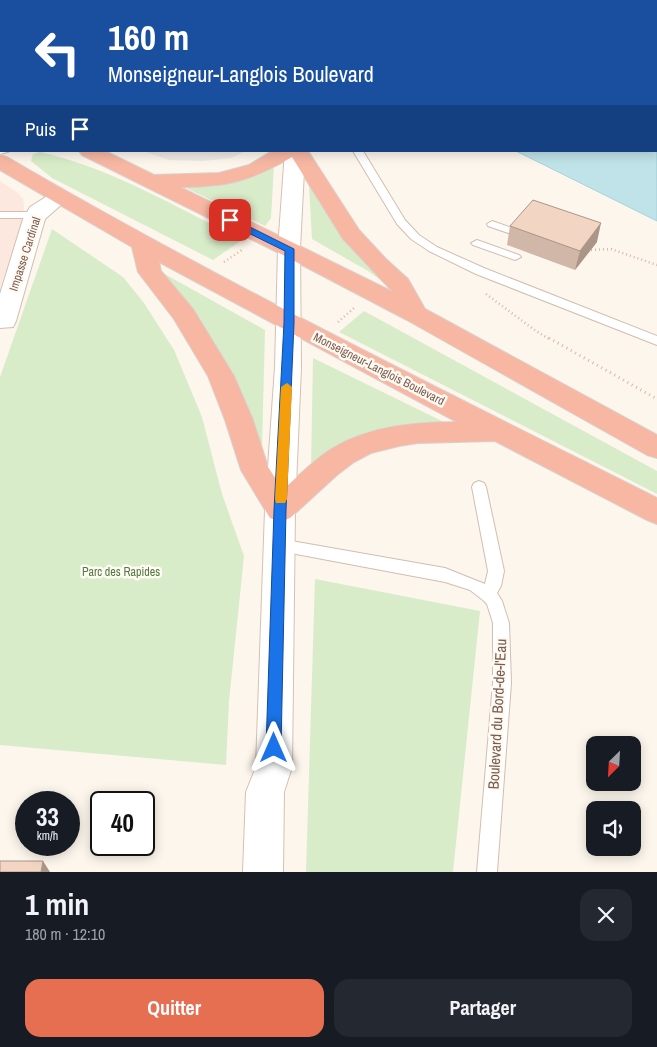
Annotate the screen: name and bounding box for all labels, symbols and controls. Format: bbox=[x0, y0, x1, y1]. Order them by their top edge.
text: 160 m bbox=[108, 14, 189, 61]
icon: left bbox=[25, 20, 90, 85]
text: Monseigneur-Langlois Boulevard bbox=[108, 59, 374, 89]
icon: arrive bbox=[66, 115, 94, 143]
text: Puis bbox=[25, 116, 56, 142]
pin bbox=[209, 199, 251, 241]
icon: arrive bbox=[216, 206, 244, 234]
street label: Impasse Cardinal bbox=[5, 215, 45, 293]
street label: Monseigneur-Langlois Boulevard bbox=[311, 329, 447, 409]
park label: Parc des Rapides bbox=[82, 564, 160, 580]
street label: Boulevard du Bord-de-l'Eau bbox=[483, 638, 511, 790]
position arrow bbox=[247, 721, 299, 773]
north arrow bbox=[586, 736, 641, 791]
map controls bbox=[586, 736, 641, 856]
speed limit sign: 40 bbox=[90, 791, 155, 856]
text: 33 bbox=[36, 800, 59, 834]
button: sound bbox=[586, 801, 641, 856]
text: km/h bbox=[37, 828, 58, 844]
text: 1 min bbox=[25, 884, 89, 924]
button: close bbox=[580, 889, 632, 941]
text: 180 m · 12:10 bbox=[25, 923, 105, 945]
button: Quitter bbox=[25, 979, 324, 1037]
button: Partager bbox=[334, 979, 632, 1037]

